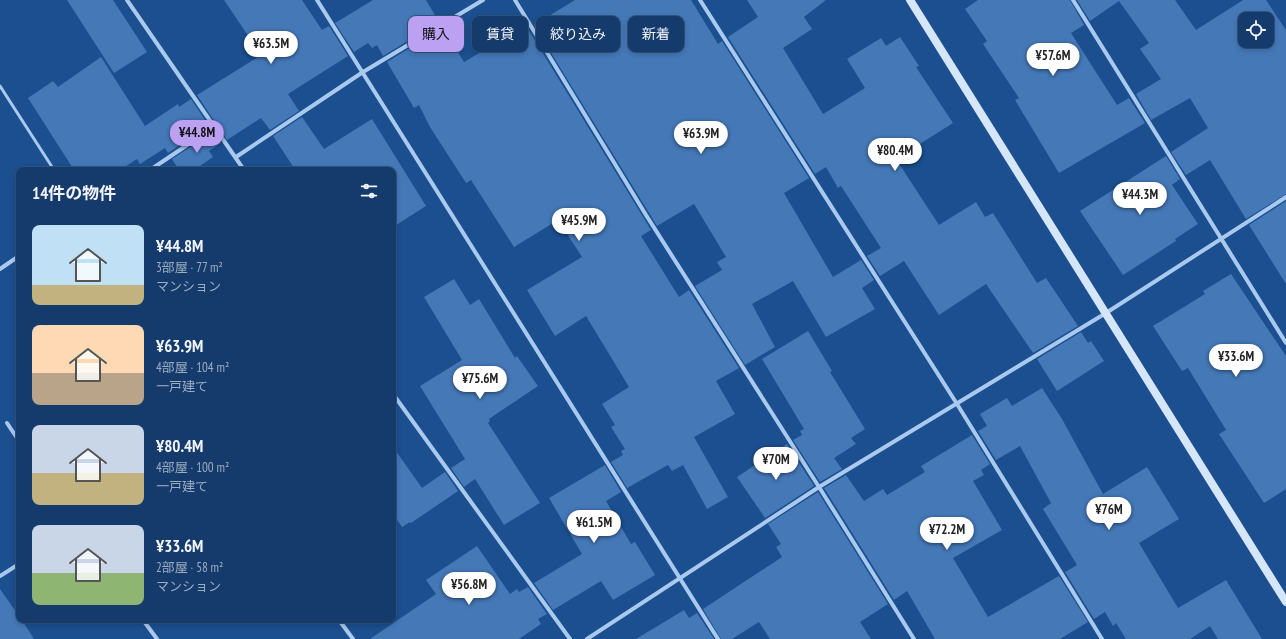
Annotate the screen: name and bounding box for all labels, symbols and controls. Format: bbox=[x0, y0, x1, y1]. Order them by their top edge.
map controls bbox=[1238, 12, 1274, 48]
button: locate bbox=[1238, 12, 1274, 48]
chip: 購入 bbox=[408, 16, 464, 52]
chip: 賃貸 bbox=[472, 16, 528, 52]
chip: 絞り込み bbox=[536, 16, 620, 52]
chip: 新着 bbox=[628, 16, 684, 52]
pin: ¥63.5M bbox=[238, 31, 304, 65]
text: ¥63.5M bbox=[253, 35, 289, 52]
pin: ¥57.6M bbox=[1020, 43, 1086, 77]
text: ¥57.6M bbox=[1036, 47, 1070, 64]
pin: ¥44.8M bbox=[164, 120, 230, 154]
pin: ¥63.9M bbox=[668, 121, 734, 155]
text: ¥44.8M bbox=[179, 124, 215, 141]
text: ¥63.9M bbox=[683, 125, 719, 142]
pin: ¥80.4M bbox=[862, 138, 928, 172]
text: ¥80.4M bbox=[877, 142, 913, 159]
icon: filters bbox=[358, 180, 380, 202]
text: 14件の物件 bbox=[32, 182, 116, 204]
pin: ¥44.3M bbox=[1107, 182, 1173, 216]
text: ¥44.3M bbox=[1122, 186, 1158, 203]
pin: ¥45.9M bbox=[546, 208, 612, 242]
text: ¥45.9M bbox=[561, 212, 597, 229]
text: ¥44.8M bbox=[156, 235, 203, 257]
icon: home bbox=[64, 241, 112, 289]
text: 3部屋 · 77 m² bbox=[156, 259, 223, 276]
text: マンション bbox=[156, 278, 221, 295]
text: ¥63.9M bbox=[156, 335, 203, 357]
icon: home bbox=[64, 341, 112, 389]
pin: ¥33.6M bbox=[1203, 344, 1269, 378]
text: ¥33.6M bbox=[1218, 348, 1254, 365]
text: 4部屋 · 104 m² bbox=[156, 359, 229, 376]
pin: ¥75.6M bbox=[447, 366, 513, 400]
text: ¥75.6M bbox=[462, 370, 498, 387]
text: 一戸建て bbox=[156, 378, 208, 395]
text: ¥80.4M bbox=[156, 435, 203, 457]
icon: home bbox=[64, 441, 112, 489]
pin: ¥70M bbox=[752, 447, 800, 481]
text: ¥70M bbox=[762, 451, 790, 468]
text: 4部屋 · 100 m² bbox=[156, 459, 229, 476]
text: 一戸建て bbox=[156, 478, 208, 495]
pin: ¥76M bbox=[1085, 497, 1133, 531]
text: ¥76M bbox=[1095, 501, 1123, 518]
pin: ¥61.5M bbox=[561, 510, 627, 544]
text: ¥61.5M bbox=[576, 514, 612, 531]
pin: ¥72.2M bbox=[914, 517, 980, 551]
text: ¥72.2M bbox=[929, 521, 965, 538]
text: ¥33.6M bbox=[156, 535, 203, 557]
icon: home bbox=[64, 541, 112, 589]
text: 2部屋 · 58 m² bbox=[156, 559, 223, 576]
pin: ¥56.8M bbox=[436, 572, 502, 606]
text: ¥56.8M bbox=[451, 576, 487, 593]
text: マンション bbox=[156, 578, 221, 595]

